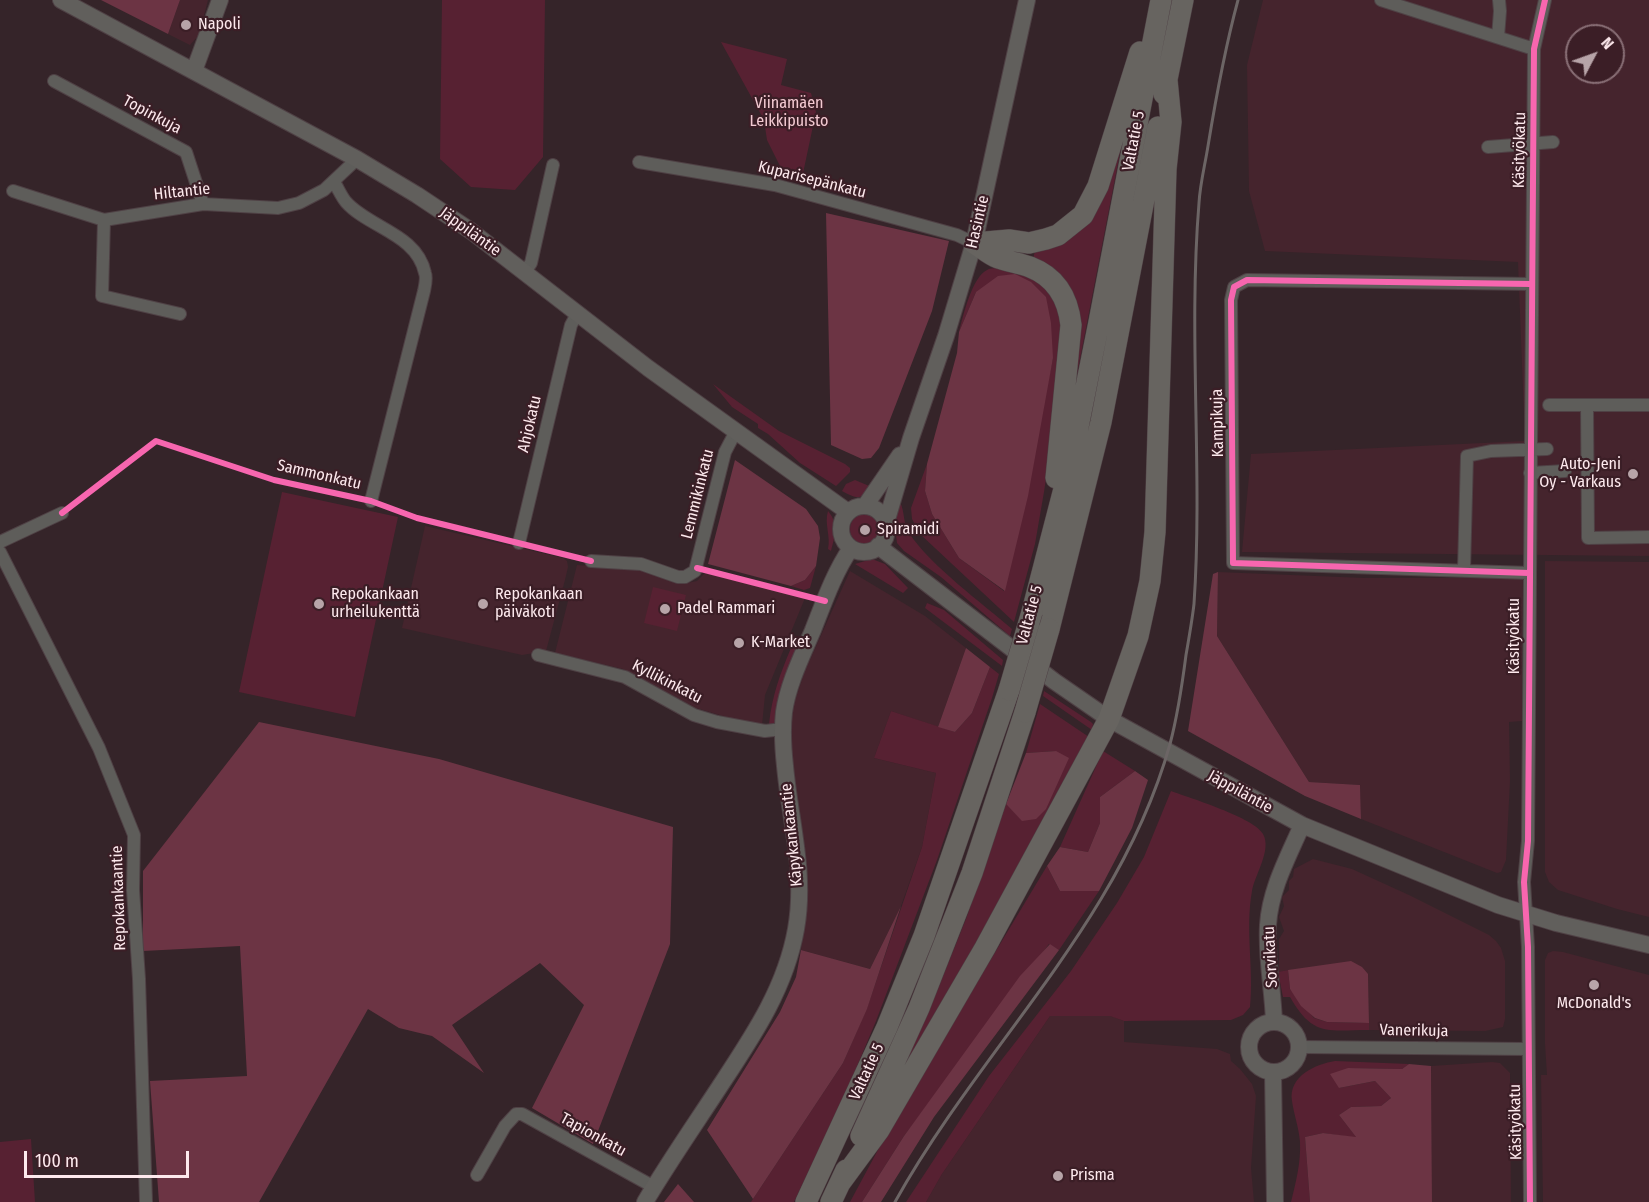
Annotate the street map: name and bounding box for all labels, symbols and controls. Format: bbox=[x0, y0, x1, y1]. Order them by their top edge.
place label: Napoli bbox=[198, 15, 241, 35]
marker: Napoli bbox=[179, 18, 193, 32]
north arrow bbox=[1565, 24, 1625, 84]
text: N bbox=[1597, 33, 1618, 53]
street label: Topinkuja bbox=[119, 92, 185, 138]
park label: Viinamäen Leikkipuisto bbox=[750, 94, 828, 132]
street label: Valtatie 5 bbox=[1119, 109, 1149, 173]
street label: Käsityökatu bbox=[1510, 112, 1530, 188]
street label: Kuparisepänkatu bbox=[756, 157, 868, 203]
street label: Hiltantie bbox=[153, 179, 211, 205]
street label: Hasintie bbox=[963, 194, 993, 250]
street label: Jäppiläntie bbox=[436, 203, 504, 261]
street label: Kampikuja bbox=[1208, 389, 1228, 457]
street label: Ahjokatu bbox=[514, 394, 546, 454]
street label: Lemmikinkatu bbox=[678, 447, 718, 541]
place label: Auto-Jeni Oy - Varkaus bbox=[1539, 455, 1621, 493]
street label: Sammonkatu bbox=[275, 456, 363, 494]
marker: Auto-Jeni Oy - Varkaus bbox=[1626, 467, 1640, 481]
place label: Spiramidi bbox=[877, 520, 939, 540]
marker: Spiramidi bbox=[858, 523, 872, 537]
street label: Valtatie 5 bbox=[1013, 583, 1047, 647]
place label: Repokankaan urheilukenttä bbox=[331, 585, 420, 623]
place label: Repokankaan päiväkoti bbox=[495, 585, 583, 623]
marker: Repokankaan urheilukenttä bbox=[312, 597, 326, 611]
marker: Repokankaan päiväkoti bbox=[476, 597, 490, 611]
street label: Käsityökatu bbox=[1505, 598, 1525, 674]
place label: Padel Rammari bbox=[677, 599, 775, 619]
marker: Padel Rammari bbox=[658, 602, 672, 616]
place label: K-Market bbox=[751, 633, 810, 653]
marker: K-Market bbox=[732, 636, 746, 650]
street label: Kyllikinkatu bbox=[629, 656, 705, 708]
street label: Jäppiläntie bbox=[1204, 766, 1276, 818]
street label: Käpykankaantie bbox=[777, 782, 807, 888]
street label: Repokankaantie bbox=[108, 845, 130, 951]
street label: Sorvikatu bbox=[1260, 926, 1282, 988]
marker: McDonald's bbox=[1587, 978, 1601, 992]
place label: McDonald's bbox=[1557, 994, 1631, 1014]
street label: Vanerikuja bbox=[1379, 1021, 1449, 1041]
street label: Valtatie 5 bbox=[845, 1040, 889, 1104]
street label: Käsityökatu bbox=[1506, 1084, 1526, 1160]
street label: Tapionkatu bbox=[557, 1109, 629, 1161]
scale bar bbox=[27, 1139, 192, 1177]
text: 100 m bbox=[35, 1150, 79, 1172]
place label: Prisma bbox=[1070, 1166, 1115, 1186]
marker: Prisma bbox=[1051, 1169, 1065, 1183]

